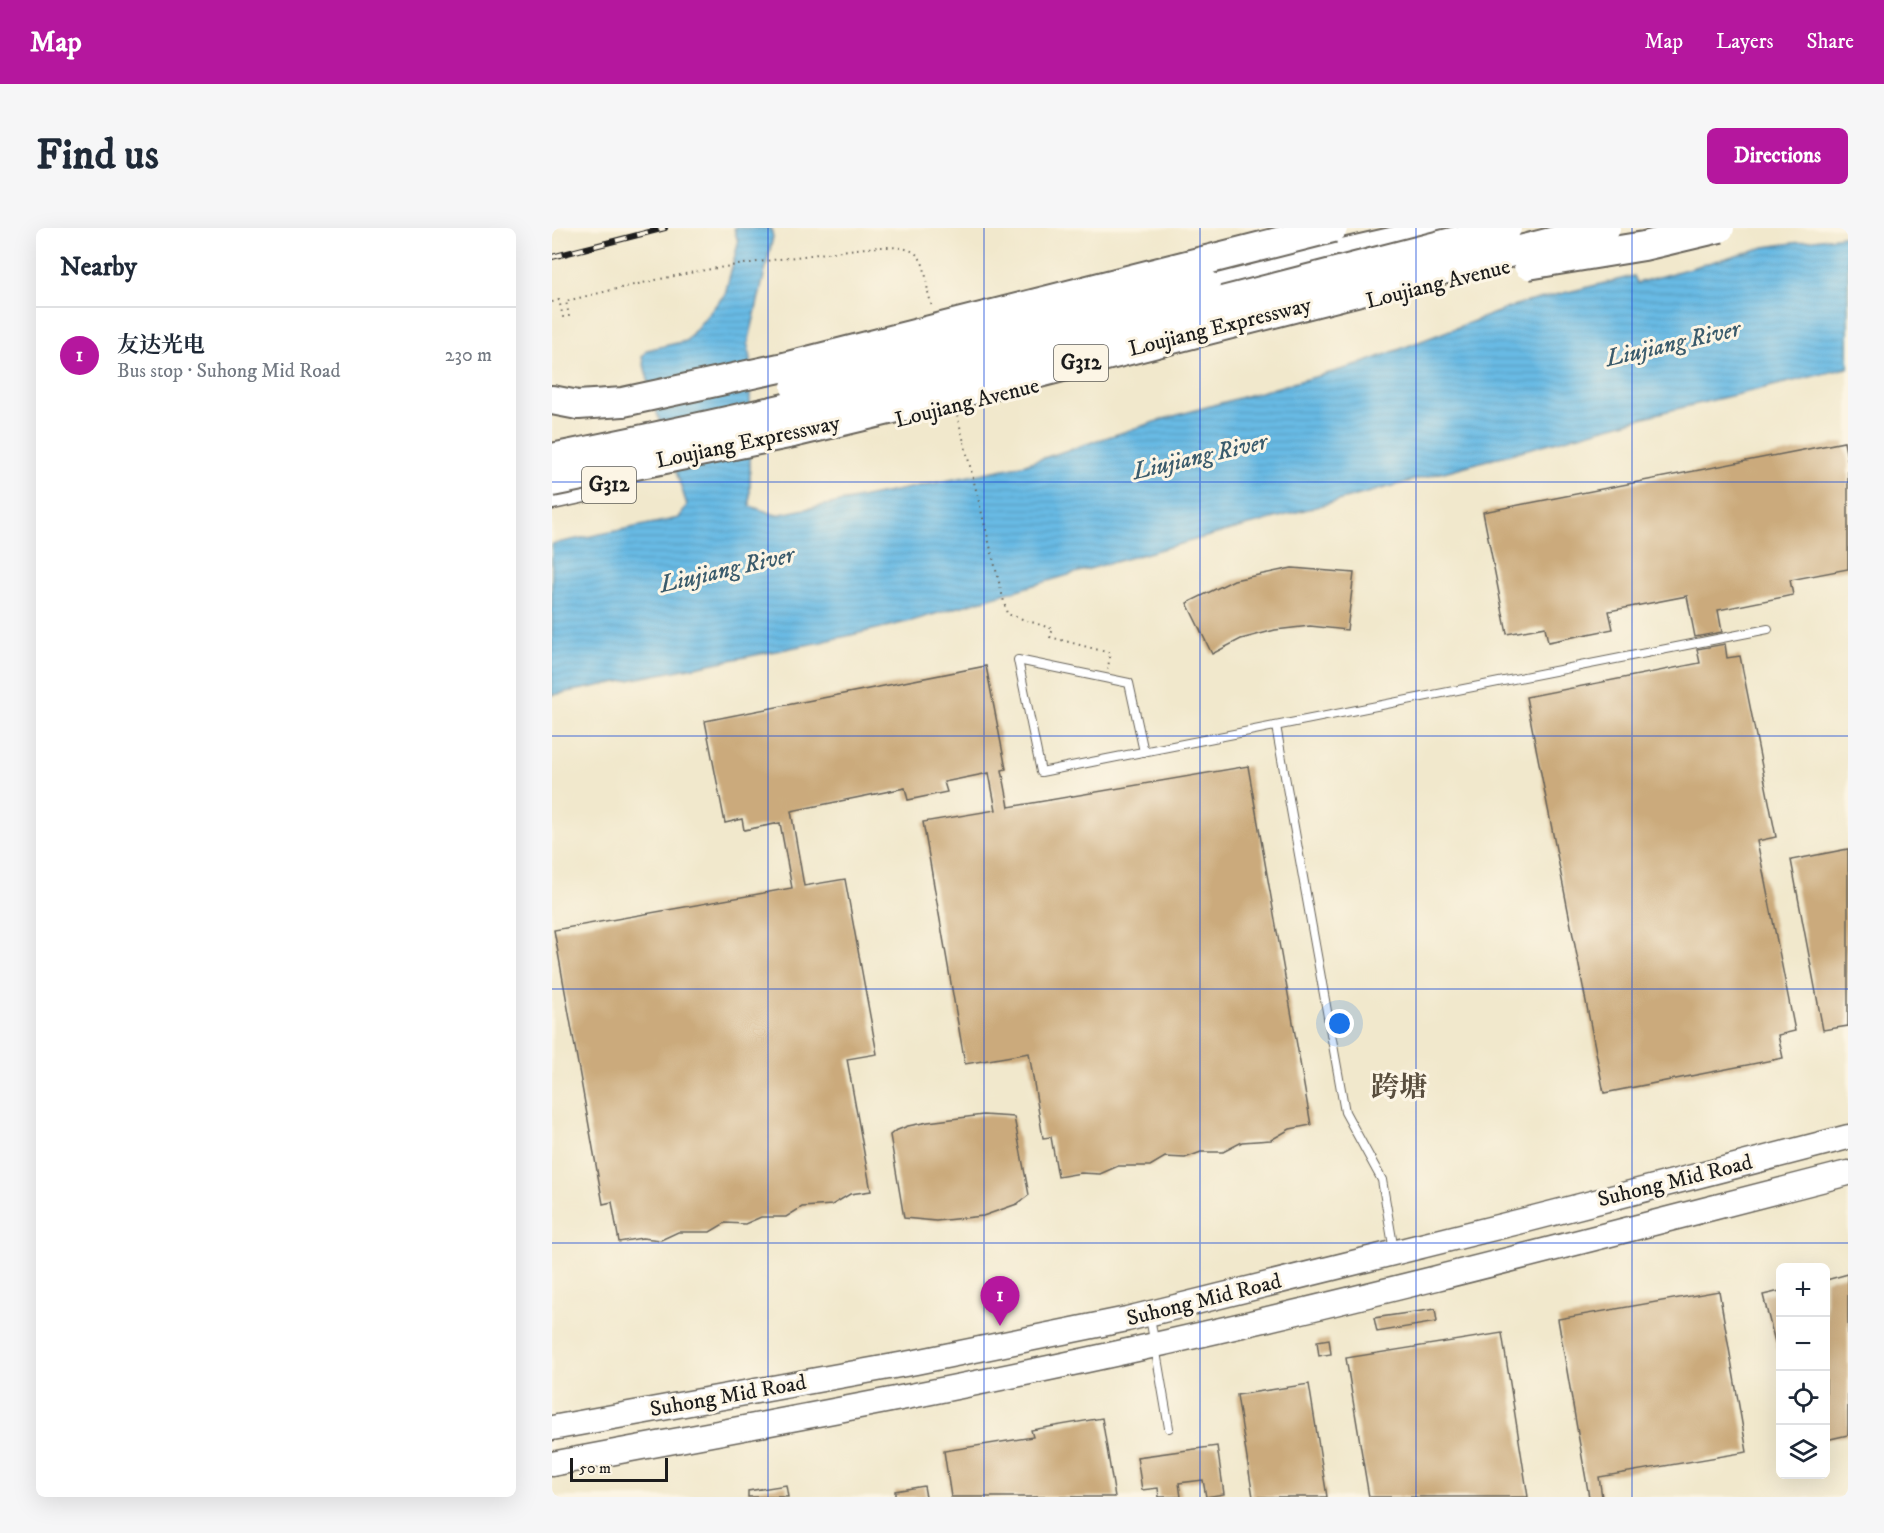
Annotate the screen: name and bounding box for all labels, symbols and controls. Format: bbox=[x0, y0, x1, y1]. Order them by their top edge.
text: Map bbox=[30, 25, 82, 60]
text: Map bbox=[1644, 29, 1683, 55]
text: Layers bbox=[1716, 29, 1774, 55]
text: Share bbox=[1807, 29, 1854, 55]
button: Directions bbox=[1707, 128, 1848, 184]
text: Find us bbox=[36, 130, 159, 182]
text: Nearby bbox=[60, 251, 137, 284]
street label: Loujiang Avenue bbox=[1363, 253, 1513, 315]
street label: Loujiang Expressway bbox=[1126, 291, 1315, 363]
water label: Liujiang River bbox=[1601, 313, 1746, 374]
text: 友达光电 bbox=[117, 332, 205, 359]
text: 1 bbox=[76, 343, 83, 368]
text: 230 m bbox=[445, 343, 492, 368]
road number: G312 bbox=[1054, 345, 1108, 381]
text: Bus stop · Suhong Mid Road bbox=[117, 359, 340, 384]
street label: Loujiang Avenue bbox=[892, 372, 1042, 434]
street label: Loujiang Expressway bbox=[654, 409, 843, 475]
water label: Liujiang River bbox=[1128, 426, 1273, 487]
road number: G312 bbox=[582, 467, 636, 503]
water label: Liujiang River bbox=[655, 539, 800, 600]
your location bbox=[1325, 1009, 1354, 1038]
district label: 跨塘 bbox=[1371, 1070, 1427, 1105]
street label: Suhong Mid Road bbox=[1595, 1149, 1755, 1213]
map controls bbox=[1776, 1263, 1830, 1479]
button: + bbox=[1776, 1263, 1830, 1317]
street label: Suhong Mid Road bbox=[1124, 1268, 1284, 1332]
pin: 1 bbox=[980, 1276, 1020, 1326]
button: − bbox=[1776, 1317, 1830, 1371]
street label: Suhong Mid Road bbox=[648, 1369, 808, 1423]
button: locate bbox=[1776, 1371, 1830, 1425]
button: layers bbox=[1776, 1425, 1830, 1479]
scale bar bbox=[570, 1455, 668, 1482]
text: 50 m bbox=[579, 1458, 611, 1478]

